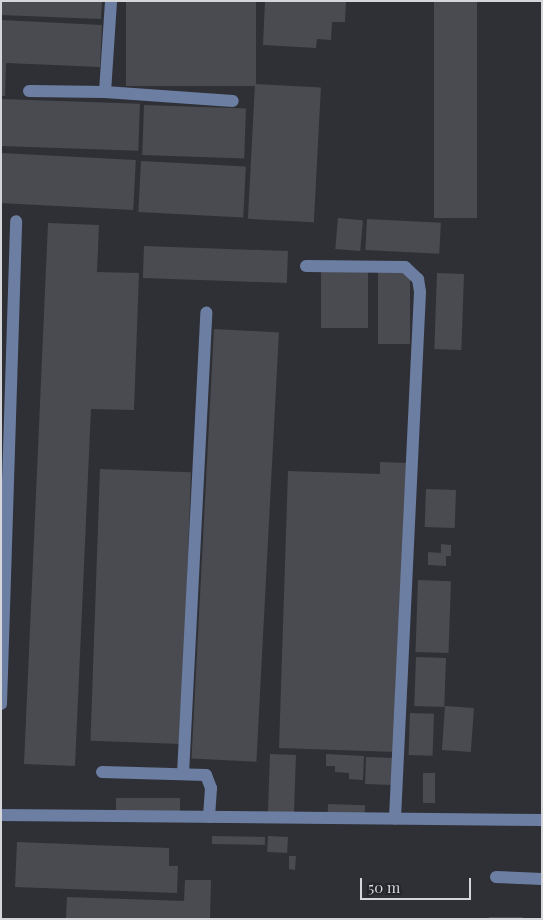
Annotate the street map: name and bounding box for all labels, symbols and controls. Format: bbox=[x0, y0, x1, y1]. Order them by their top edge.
scale bar bbox=[363, 868, 474, 900]
text: 50 m bbox=[368, 877, 400, 897]

